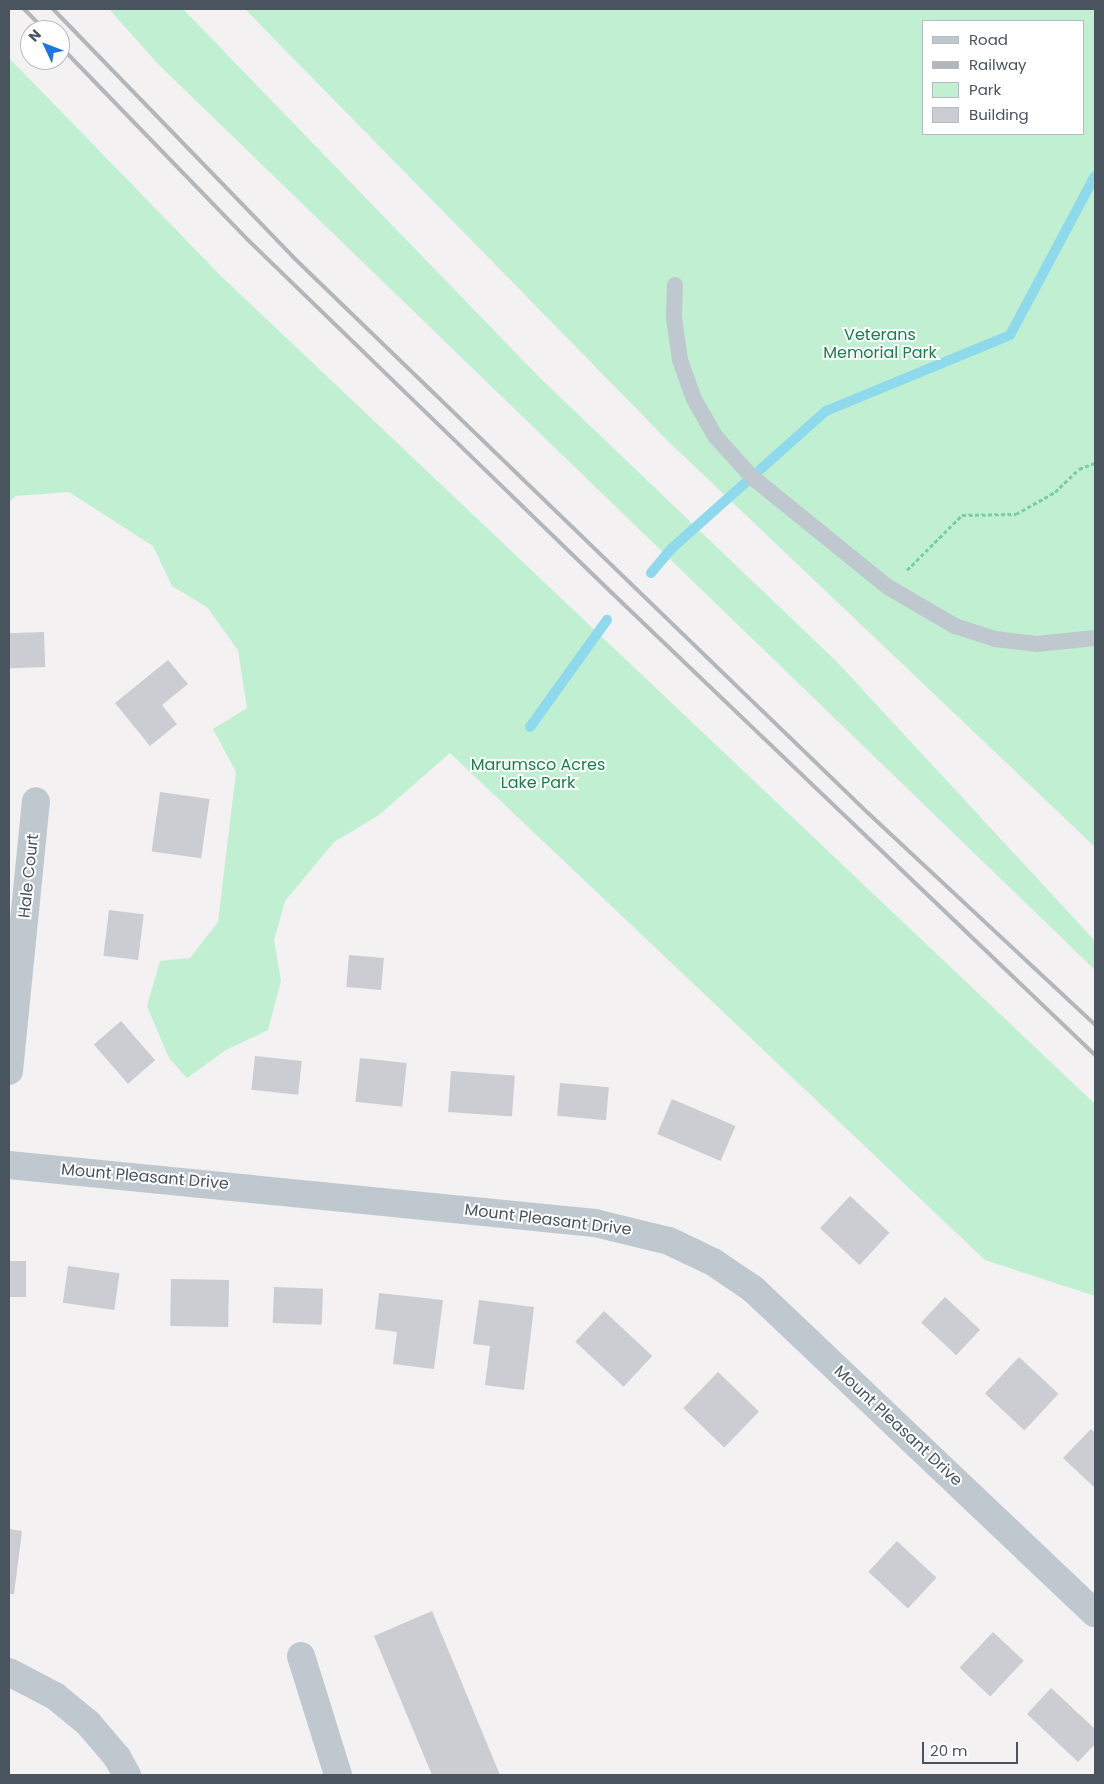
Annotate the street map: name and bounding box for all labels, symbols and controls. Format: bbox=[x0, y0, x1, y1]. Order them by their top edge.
north arrow bbox=[20, 20, 70, 70]
legend bbox=[922, 20, 1084, 135]
text: N bbox=[24, 25, 46, 46]
text: Road bbox=[969, 29, 1008, 50]
text: Railway bbox=[969, 54, 1027, 75]
text: Park bbox=[969, 79, 1001, 100]
text: Building bbox=[969, 104, 1029, 125]
park label: Veterans Memorial Park bbox=[823, 325, 937, 363]
park label: Marumsco Acres Lake Park bbox=[471, 755, 605, 793]
street label: Hale Court bbox=[15, 833, 43, 919]
street label: Mount Pleasant Drive bbox=[60, 1160, 230, 1194]
street label: Mount Pleasant Drive bbox=[463, 1200, 633, 1240]
street label: Mount Pleasant Drive bbox=[830, 1362, 966, 1490]
scale bar bbox=[924, 1732, 1020, 1764]
text: 20 m bbox=[930, 1740, 968, 1761]

